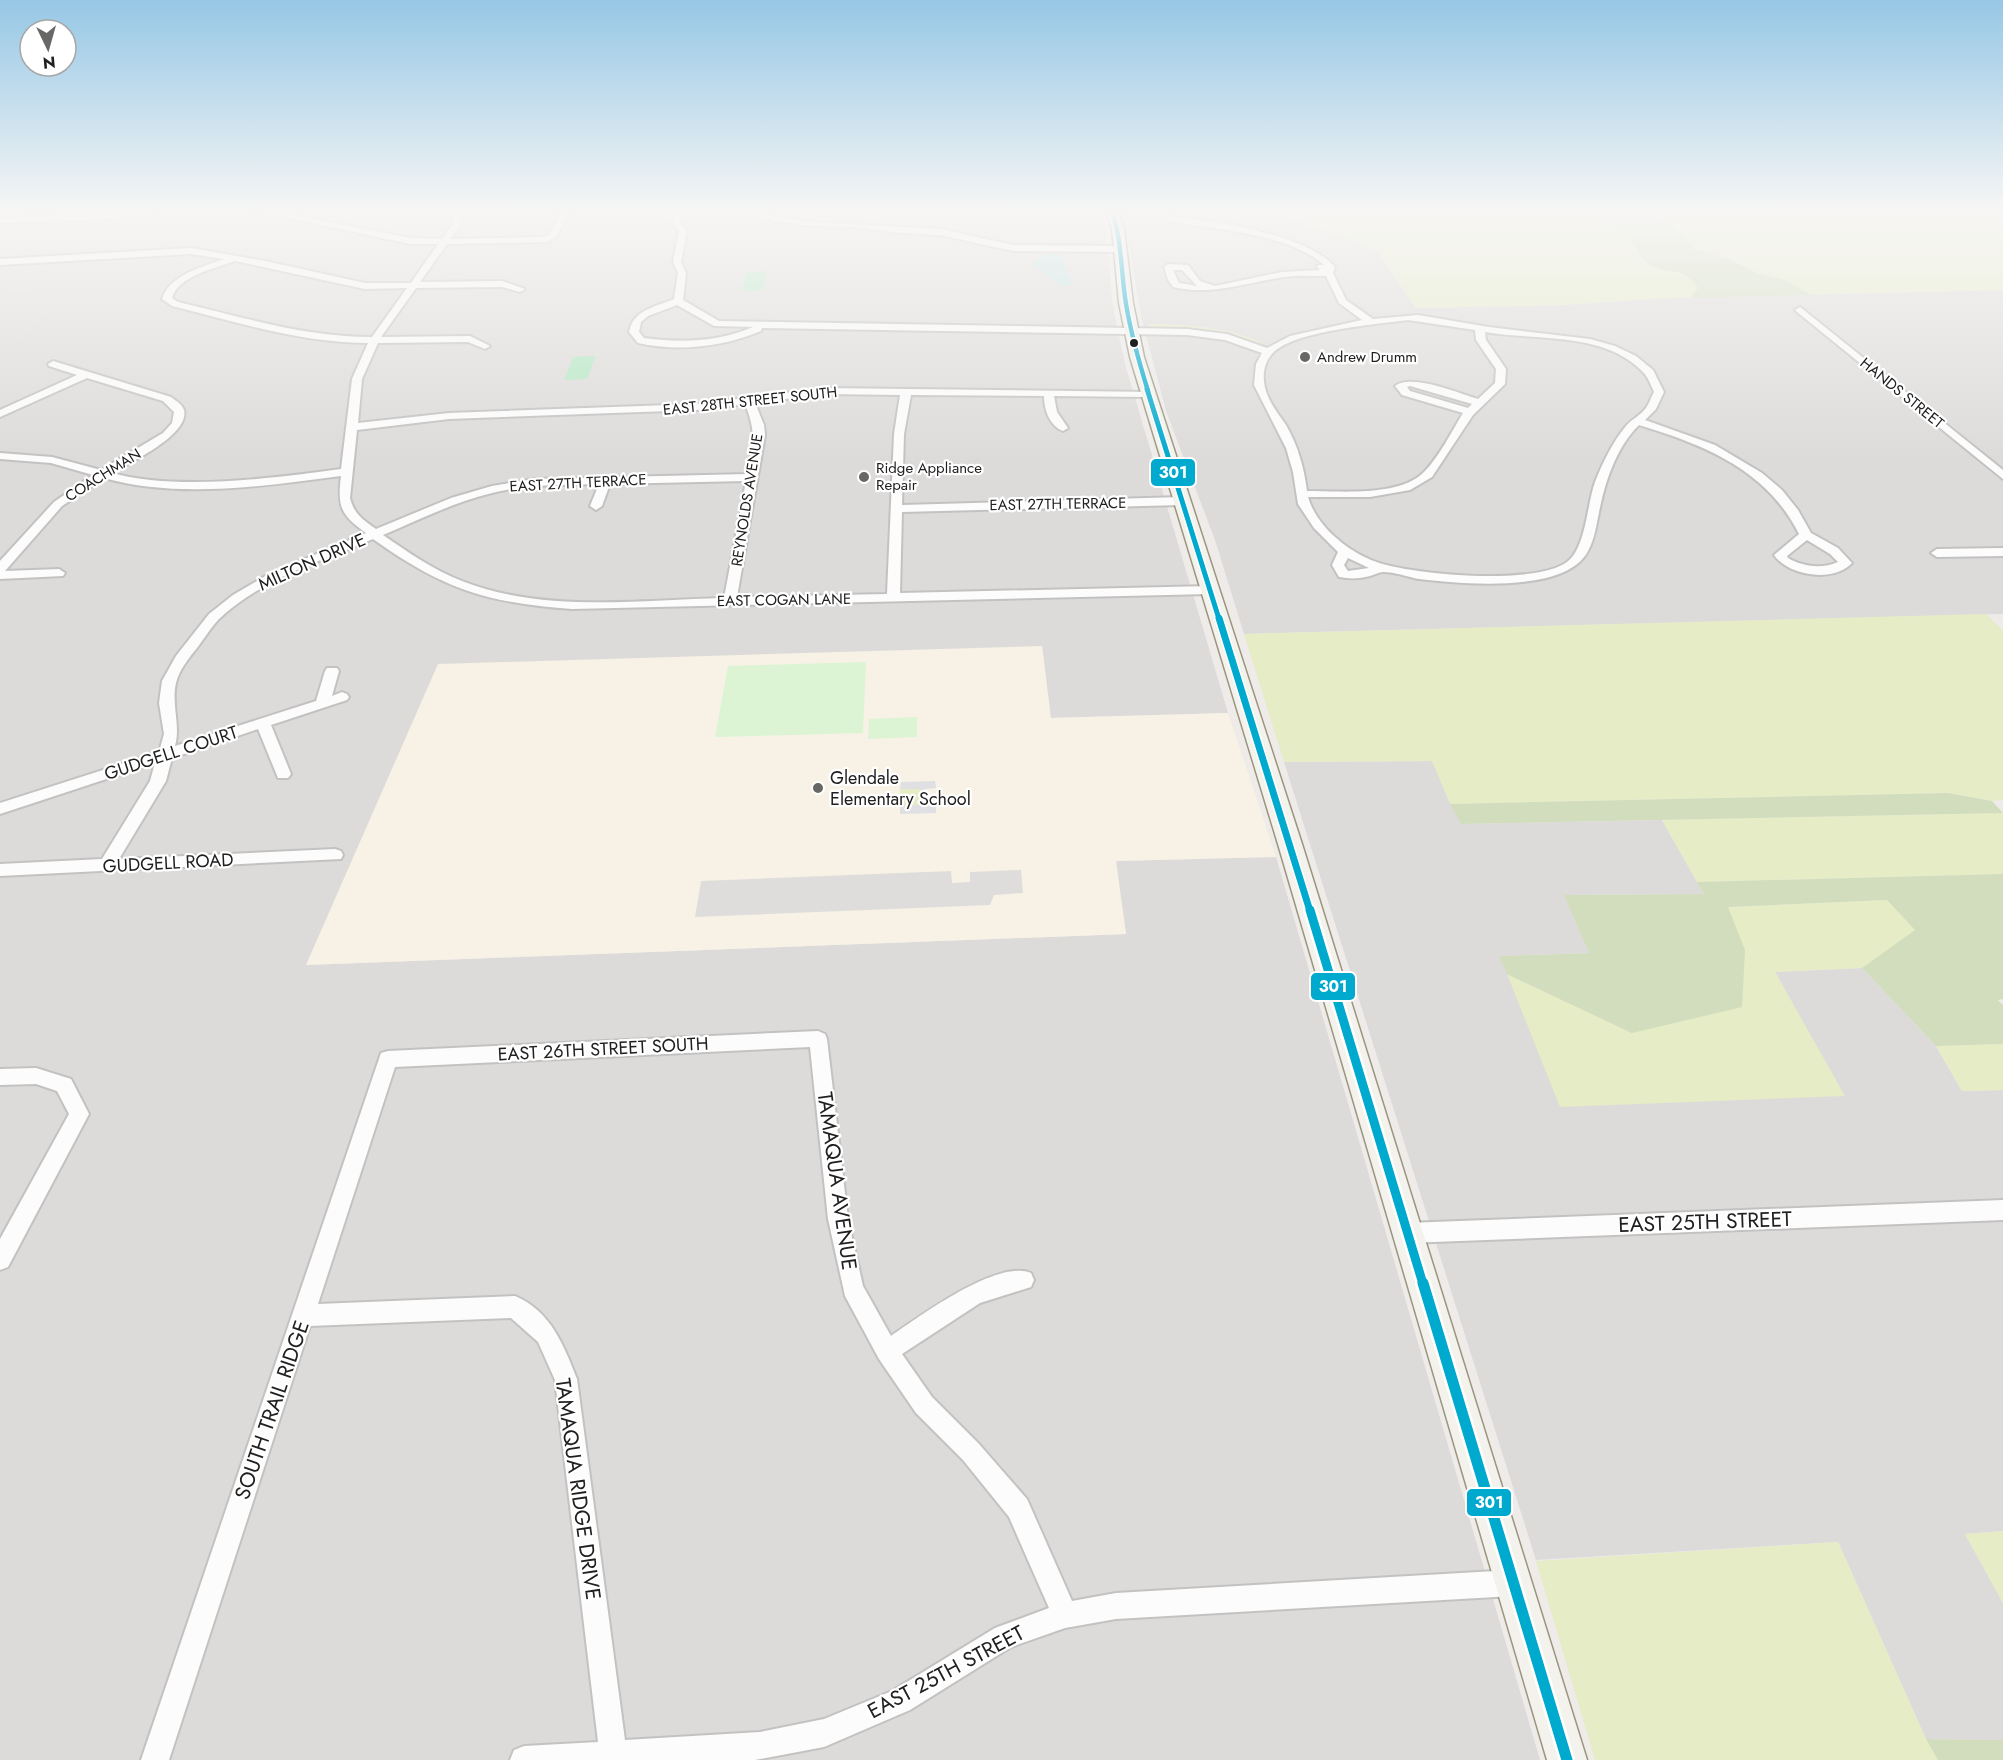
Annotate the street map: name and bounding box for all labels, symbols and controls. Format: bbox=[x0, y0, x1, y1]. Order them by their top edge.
north arrow bbox=[18, 18, 78, 78]
text: N bbox=[42, 50, 57, 74]
unlabelled marker bbox=[1128, 337, 1140, 349]
place label: Andrew Drumm bbox=[1317, 346, 1417, 368]
marker: Andrew Drumm bbox=[1298, 350, 1312, 364]
street label: HANDS STREET bbox=[1855, 352, 1949, 434]
street label: EAST 28TH STREET SOUTH bbox=[662, 381, 838, 421]
street label: REYNOLDS AVENUE bbox=[726, 432, 768, 568]
street label: COACHMAN bbox=[61, 443, 145, 507]
place label: Ridge Appliance Repair bbox=[876, 457, 982, 496]
line badge: 301 bbox=[1150, 458, 1196, 487]
text: 301 bbox=[1159, 461, 1187, 484]
street label: EAST 27TH TERRACE bbox=[509, 468, 647, 498]
marker: Ridge Appliance Repair bbox=[857, 470, 871, 484]
street label: EAST 27TH TERRACE bbox=[989, 492, 1127, 516]
street label: MILTON DRIVE bbox=[254, 527, 370, 597]
street label: EAST COGAN LANE bbox=[717, 588, 851, 612]
street label: GUDGELL COURT bbox=[101, 719, 242, 787]
place label: Glendale Elementary School bbox=[830, 765, 971, 812]
marker: Glendale Elementary School bbox=[811, 781, 825, 795]
street label: GUDGELL ROAD bbox=[102, 847, 234, 879]
line badge: 301 bbox=[1310, 972, 1356, 1001]
text: 301 bbox=[1319, 975, 1347, 998]
street label: EAST 26TH STREET SOUTH bbox=[497, 1030, 709, 1068]
street label: TAMAQUA AVENUE bbox=[810, 1090, 864, 1272]
street label: EAST 25TH STREET bbox=[1618, 1204, 1793, 1240]
street label: SOUTH TRAIL RIDGE bbox=[227, 1316, 317, 1504]
street label: TAMAQUA RIDGE DRIVE bbox=[548, 1376, 608, 1602]
line badge: 301 bbox=[1466, 1488, 1512, 1517]
text: 301 bbox=[1475, 1491, 1503, 1514]
street label: EAST 25TH STREET bbox=[862, 1618, 1030, 1726]

